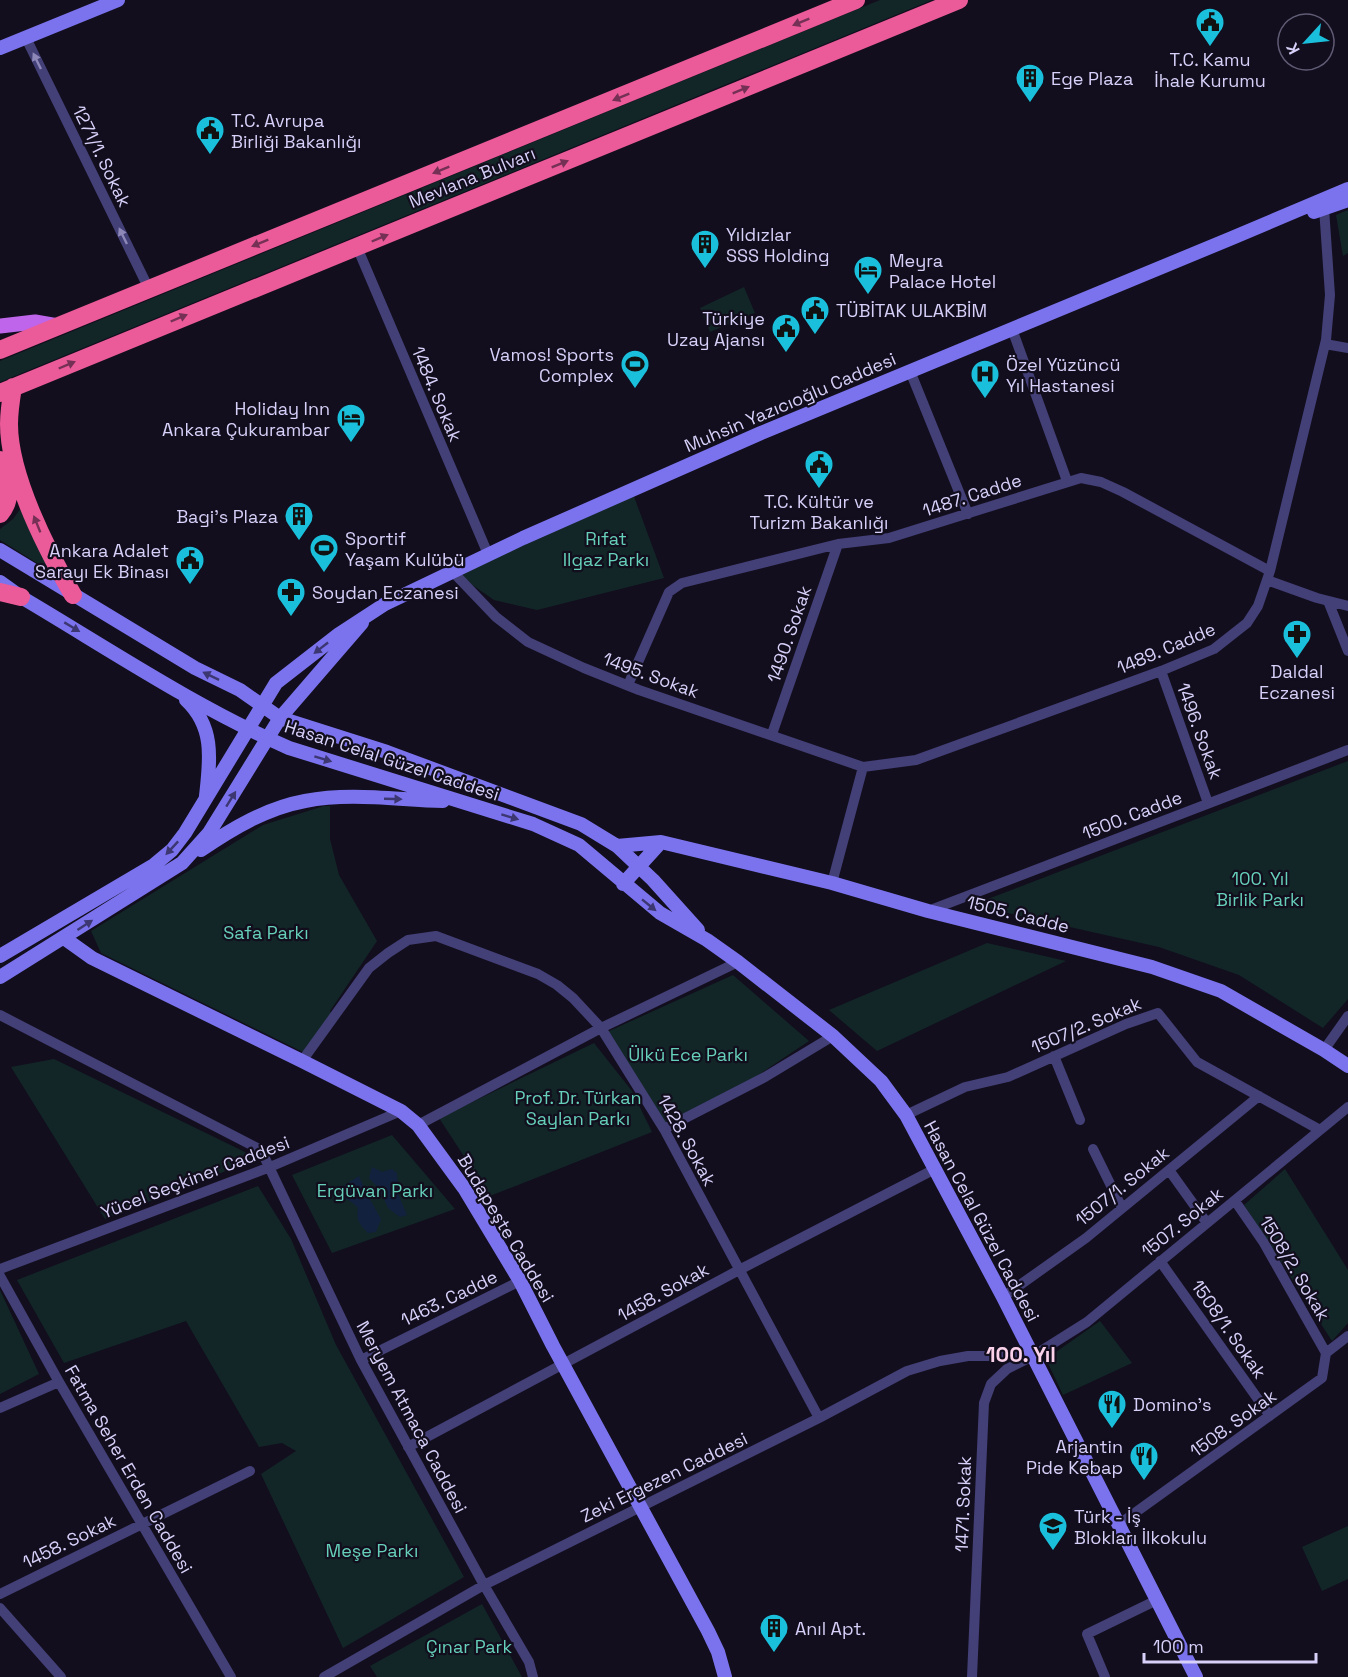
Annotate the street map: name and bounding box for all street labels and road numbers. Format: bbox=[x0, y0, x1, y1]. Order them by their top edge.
street label: 1271/1. Sokak bbox=[68, 101, 137, 211]
street label: Mevlana Bulvarı bbox=[405, 141, 539, 213]
street label: 1484. Sokak bbox=[407, 343, 468, 445]
street label: Muhsin Yazıcıoğlu Caddesi bbox=[681, 347, 899, 457]
street label: 1487. Cadde bbox=[920, 468, 1024, 522]
street label: 1490. Sokak bbox=[762, 582, 816, 686]
street label: 1489. Cadde bbox=[1113, 617, 1219, 679]
street label: 1495. Sokak bbox=[600, 647, 703, 703]
street label: 1496. Sokak bbox=[1172, 680, 1228, 783]
street label: Hasan Celal Güzel Caddesi bbox=[282, 714, 502, 806]
street label: 1500. Cadde bbox=[1079, 785, 1185, 845]
street label: 1505. Cadde bbox=[964, 890, 1072, 938]
street label: 1507/2. Sokak bbox=[1027, 991, 1145, 1059]
street label: 1428. Sokak bbox=[652, 1090, 722, 1190]
street label: Hasan Celal Güzel Caddesi bbox=[919, 1116, 1045, 1326]
street label: Yücel Seçkiner Caddesi bbox=[97, 1130, 293, 1224]
street label: 1507/1. Sokak bbox=[1070, 1141, 1174, 1231]
street label: Budapeşte Caddesi bbox=[453, 1150, 559, 1306]
street label: 1507. Sokak bbox=[1136, 1182, 1228, 1262]
street label: 1508/2. Sokak bbox=[1255, 1211, 1336, 1325]
street label: 1458. Sokak bbox=[613, 1257, 713, 1327]
street label: 1463. Cadde bbox=[397, 1265, 501, 1331]
street label: 1508/1. Sokak bbox=[1186, 1275, 1272, 1383]
street label: Meryem Atmaca Caddesi bbox=[351, 1317, 473, 1517]
street label: Fatma Seher Erden Caddesi bbox=[60, 1361, 198, 1577]
street label: 1508. Sokak bbox=[1185, 1384, 1281, 1462]
street label: Zeki Ergezen Caddesi bbox=[577, 1427, 751, 1527]
street label: 1471. Sokak bbox=[950, 1455, 976, 1552]
street label: 1458. Sokak bbox=[19, 1508, 120, 1573]

